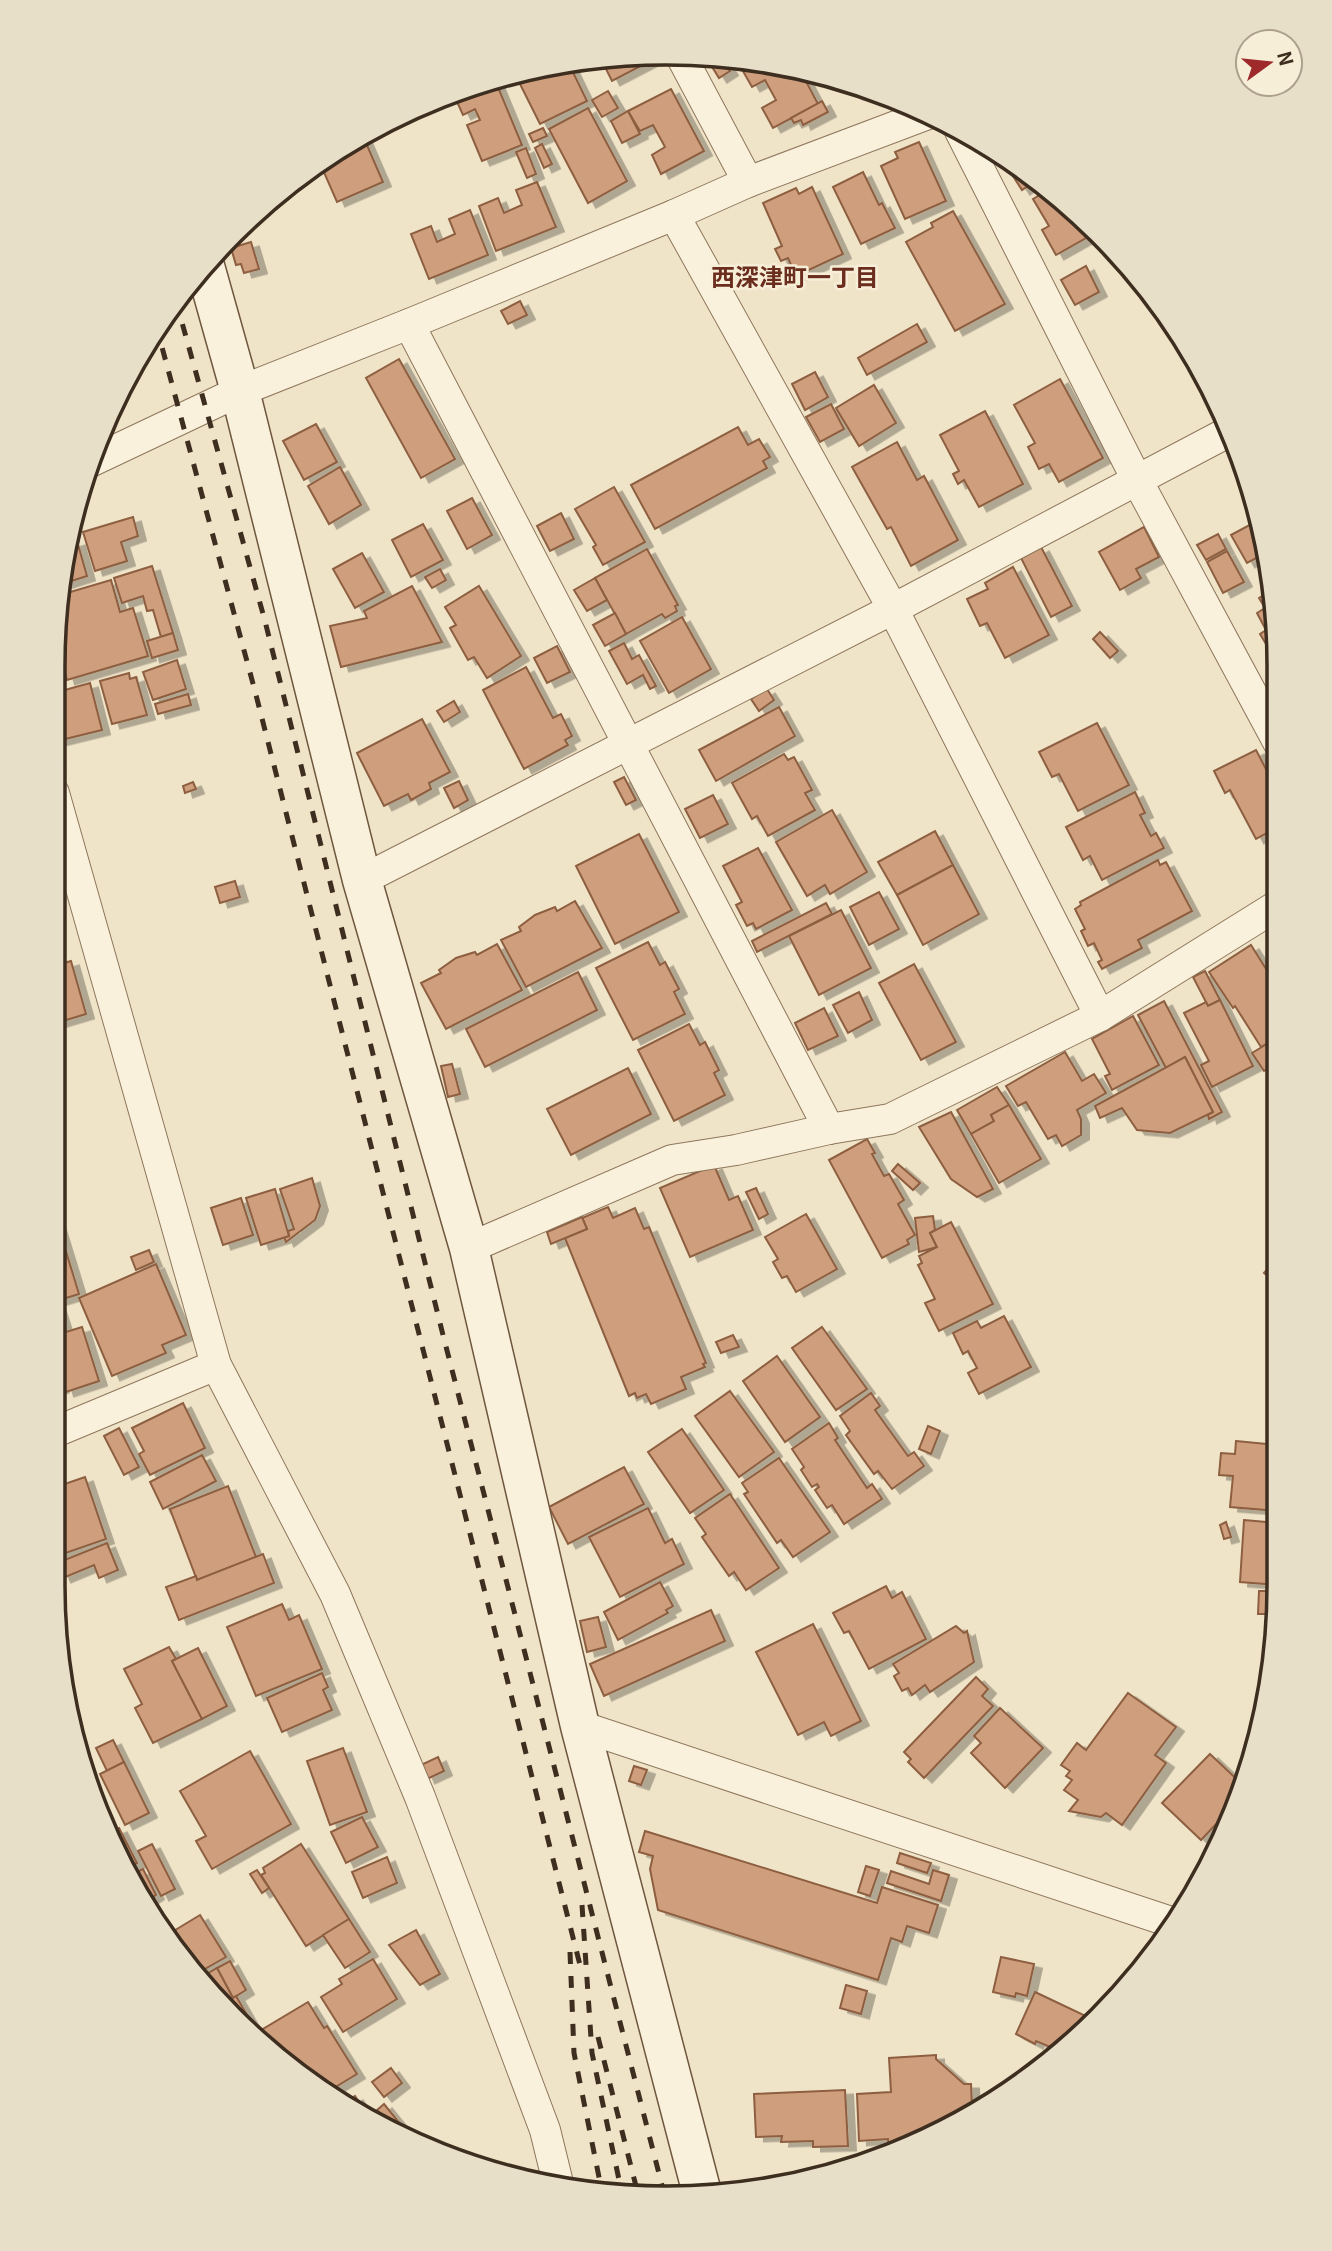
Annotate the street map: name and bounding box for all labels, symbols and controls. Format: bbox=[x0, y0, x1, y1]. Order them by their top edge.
north arrow bbox=[1234, 28, 1304, 98]
text: N bbox=[1272, 48, 1302, 69]
district label: 西深津町一丁目 bbox=[711, 258, 879, 293]

